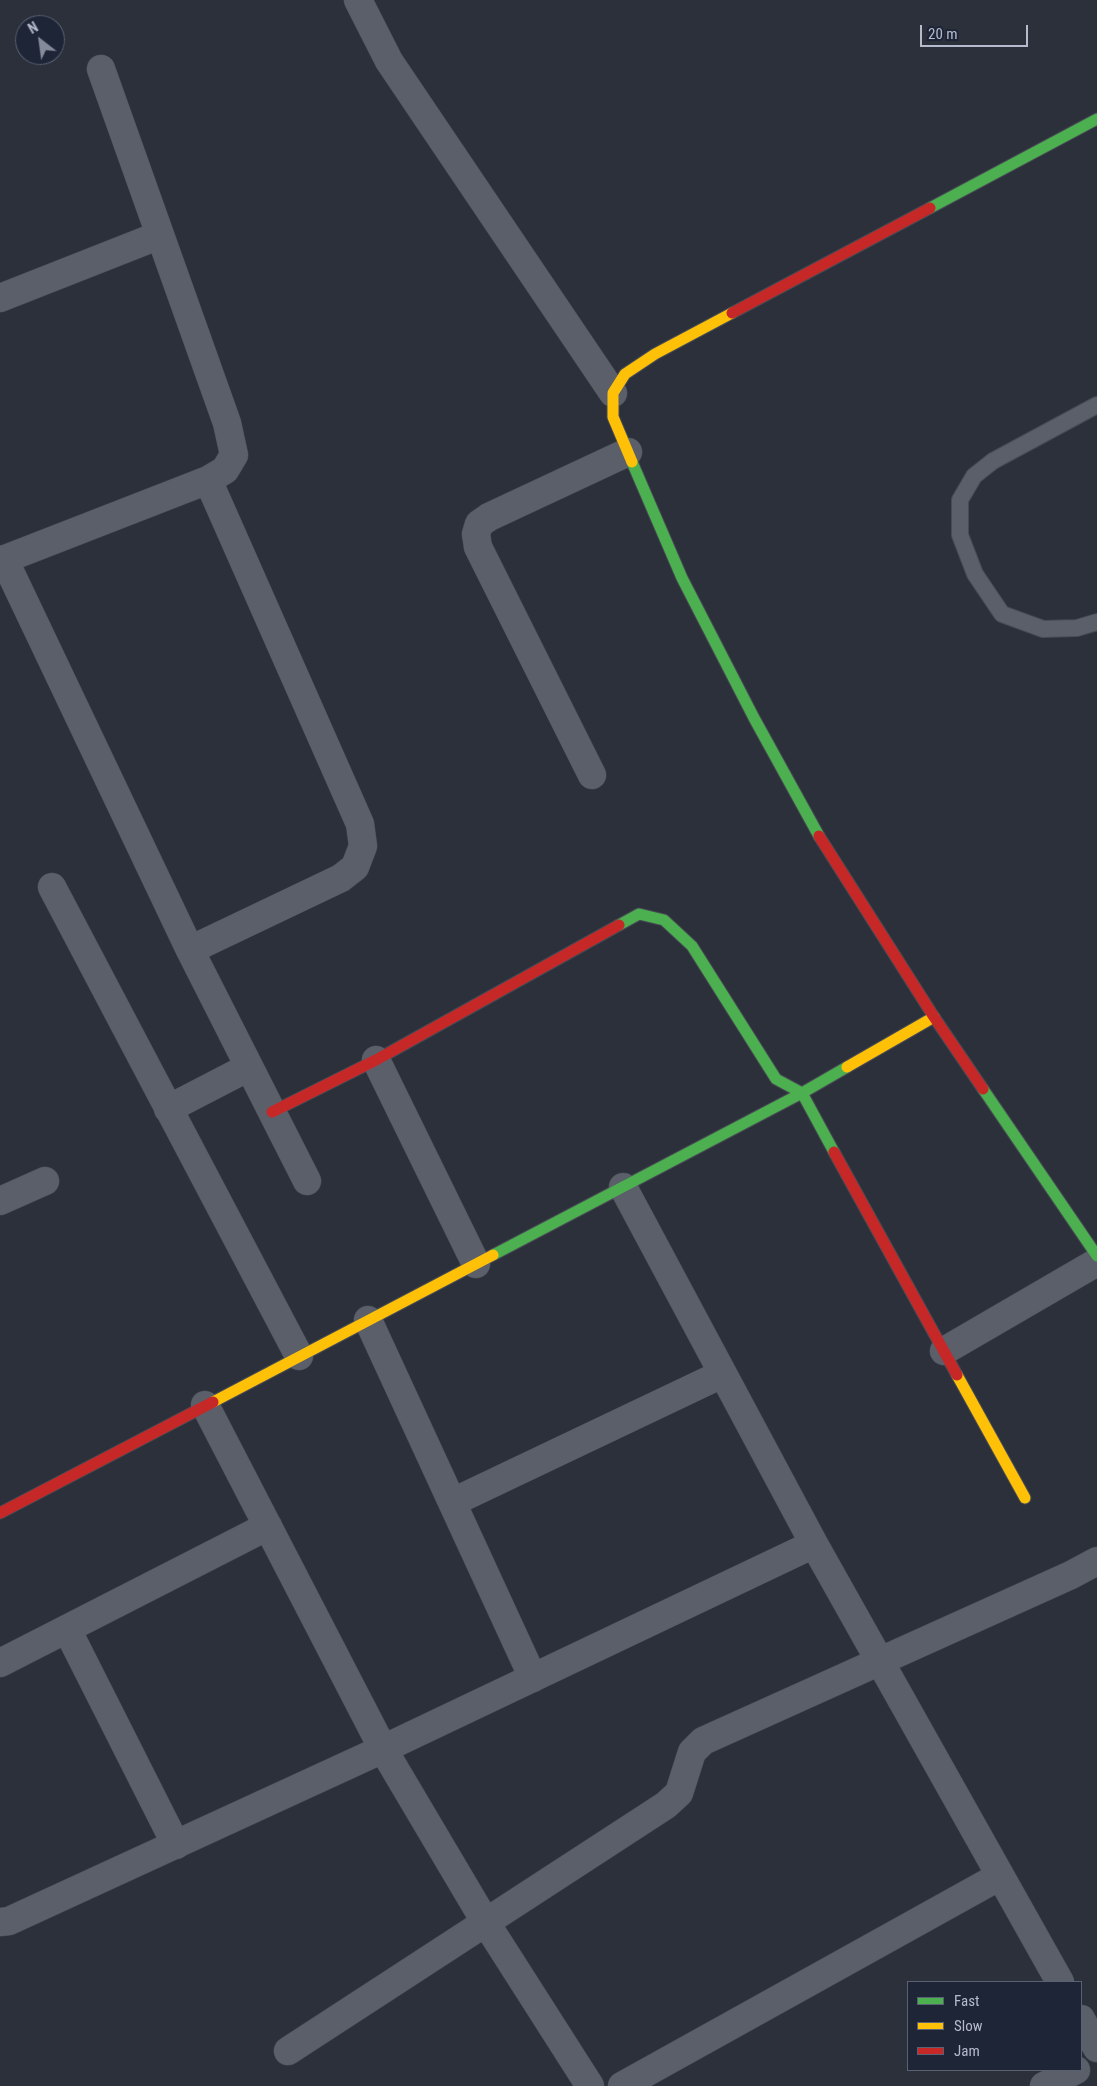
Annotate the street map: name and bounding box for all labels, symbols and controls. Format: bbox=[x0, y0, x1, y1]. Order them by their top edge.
north arrow bbox=[15, 15, 65, 65]
scale bar bbox=[922, 15, 1030, 47]
text: N bbox=[25, 19, 41, 37]
text: 20 m bbox=[928, 25, 958, 43]
legend bbox=[907, 1981, 1082, 2071]
text: Fast bbox=[954, 1992, 979, 2010]
text: Slow bbox=[954, 2017, 983, 2035]
text: Jam bbox=[954, 2042, 980, 2060]

